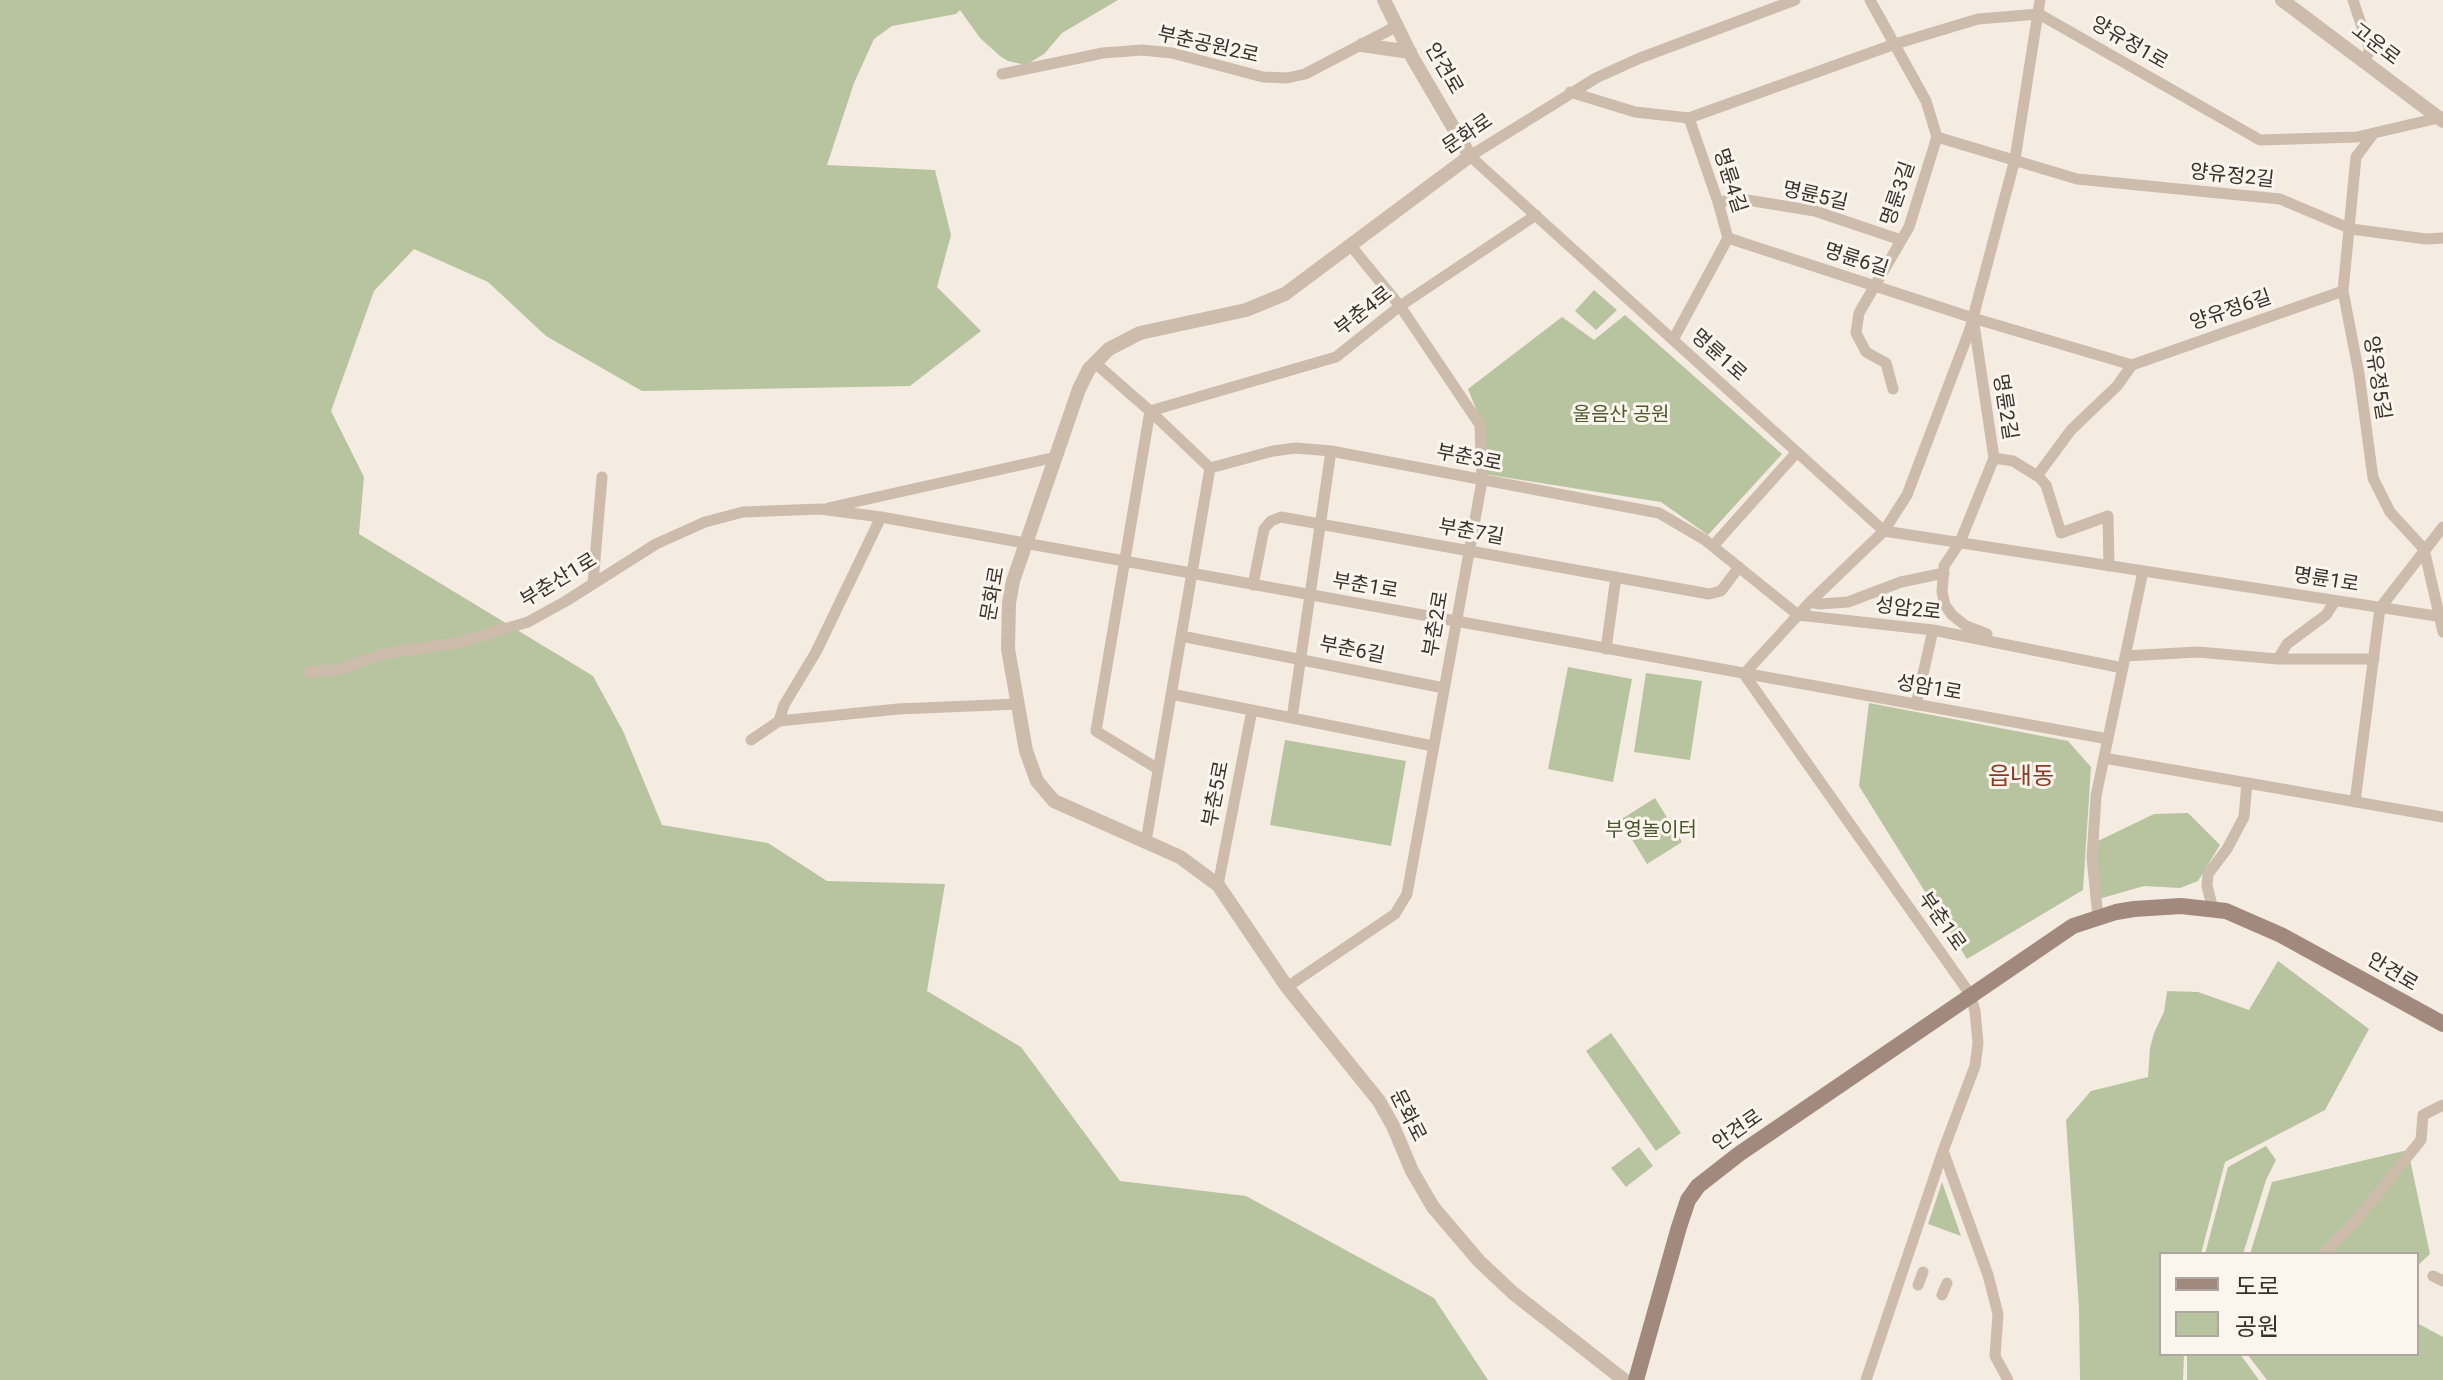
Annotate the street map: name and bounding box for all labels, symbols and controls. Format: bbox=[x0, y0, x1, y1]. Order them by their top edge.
street label: 양유정1로 bbox=[2086, 12, 2172, 76]
street label: 고운로 bbox=[2346, 19, 2404, 71]
street label: 부춘공원2로 bbox=[1155, 23, 1261, 69]
street label: 안견로 bbox=[1419, 39, 1467, 99]
street label: 문화로 bbox=[1438, 110, 1498, 160]
street label: 명륜4길 bbox=[1707, 146, 1751, 216]
street label: 명륜3길 bbox=[1877, 159, 1921, 229]
street label: 양유정2길 bbox=[2189, 161, 2275, 193]
street label: 명륜5길 bbox=[1780, 178, 1850, 216]
street label: 명륜6길 bbox=[1821, 239, 1891, 283]
street label: 부춘4로 bbox=[1330, 282, 1398, 342]
street label: 양유정6길 bbox=[2187, 286, 2275, 336]
street label: 명륜1로 bbox=[1685, 325, 1751, 387]
street label: 양유정5길 bbox=[2358, 334, 2394, 422]
street label: 명륜2길 bbox=[1987, 372, 2021, 442]
park label: 울음산 공원 bbox=[1573, 404, 1669, 428]
street label: 부춘3로 bbox=[1434, 441, 1504, 477]
street label: 부춘7길 bbox=[1436, 515, 1506, 551]
street label: 부춘산1로 bbox=[516, 549, 602, 613]
street label: 명륜1로 bbox=[2291, 564, 2361, 598]
street label: 문화로 bbox=[977, 565, 1011, 623]
street label: 부춘1로 bbox=[1330, 569, 1400, 605]
street label: 부춘2로 bbox=[1419, 589, 1455, 659]
street label: 성암2로 bbox=[1874, 594, 1942, 626]
street label: 부춘6길 bbox=[1317, 633, 1387, 669]
street label: 성암1로 bbox=[1894, 671, 1964, 707]
street label: 부춘5로 bbox=[1199, 759, 1235, 829]
district label: 읍내동 bbox=[1988, 764, 2054, 792]
park label: 부영놀이터 bbox=[1605, 819, 1697, 843]
street label: 부춘1로 bbox=[1912, 888, 1970, 956]
street label: 안견로 bbox=[2362, 948, 2422, 998]
street label: 문화로 bbox=[1384, 1086, 1430, 1146]
street label: 안견로 bbox=[1709, 1105, 1767, 1157]
legend bbox=[2159, 1252, 2419, 1356]
text: 도로 bbox=[2235, 1273, 2279, 1301]
text: 공원 bbox=[2235, 1313, 2279, 1341]

